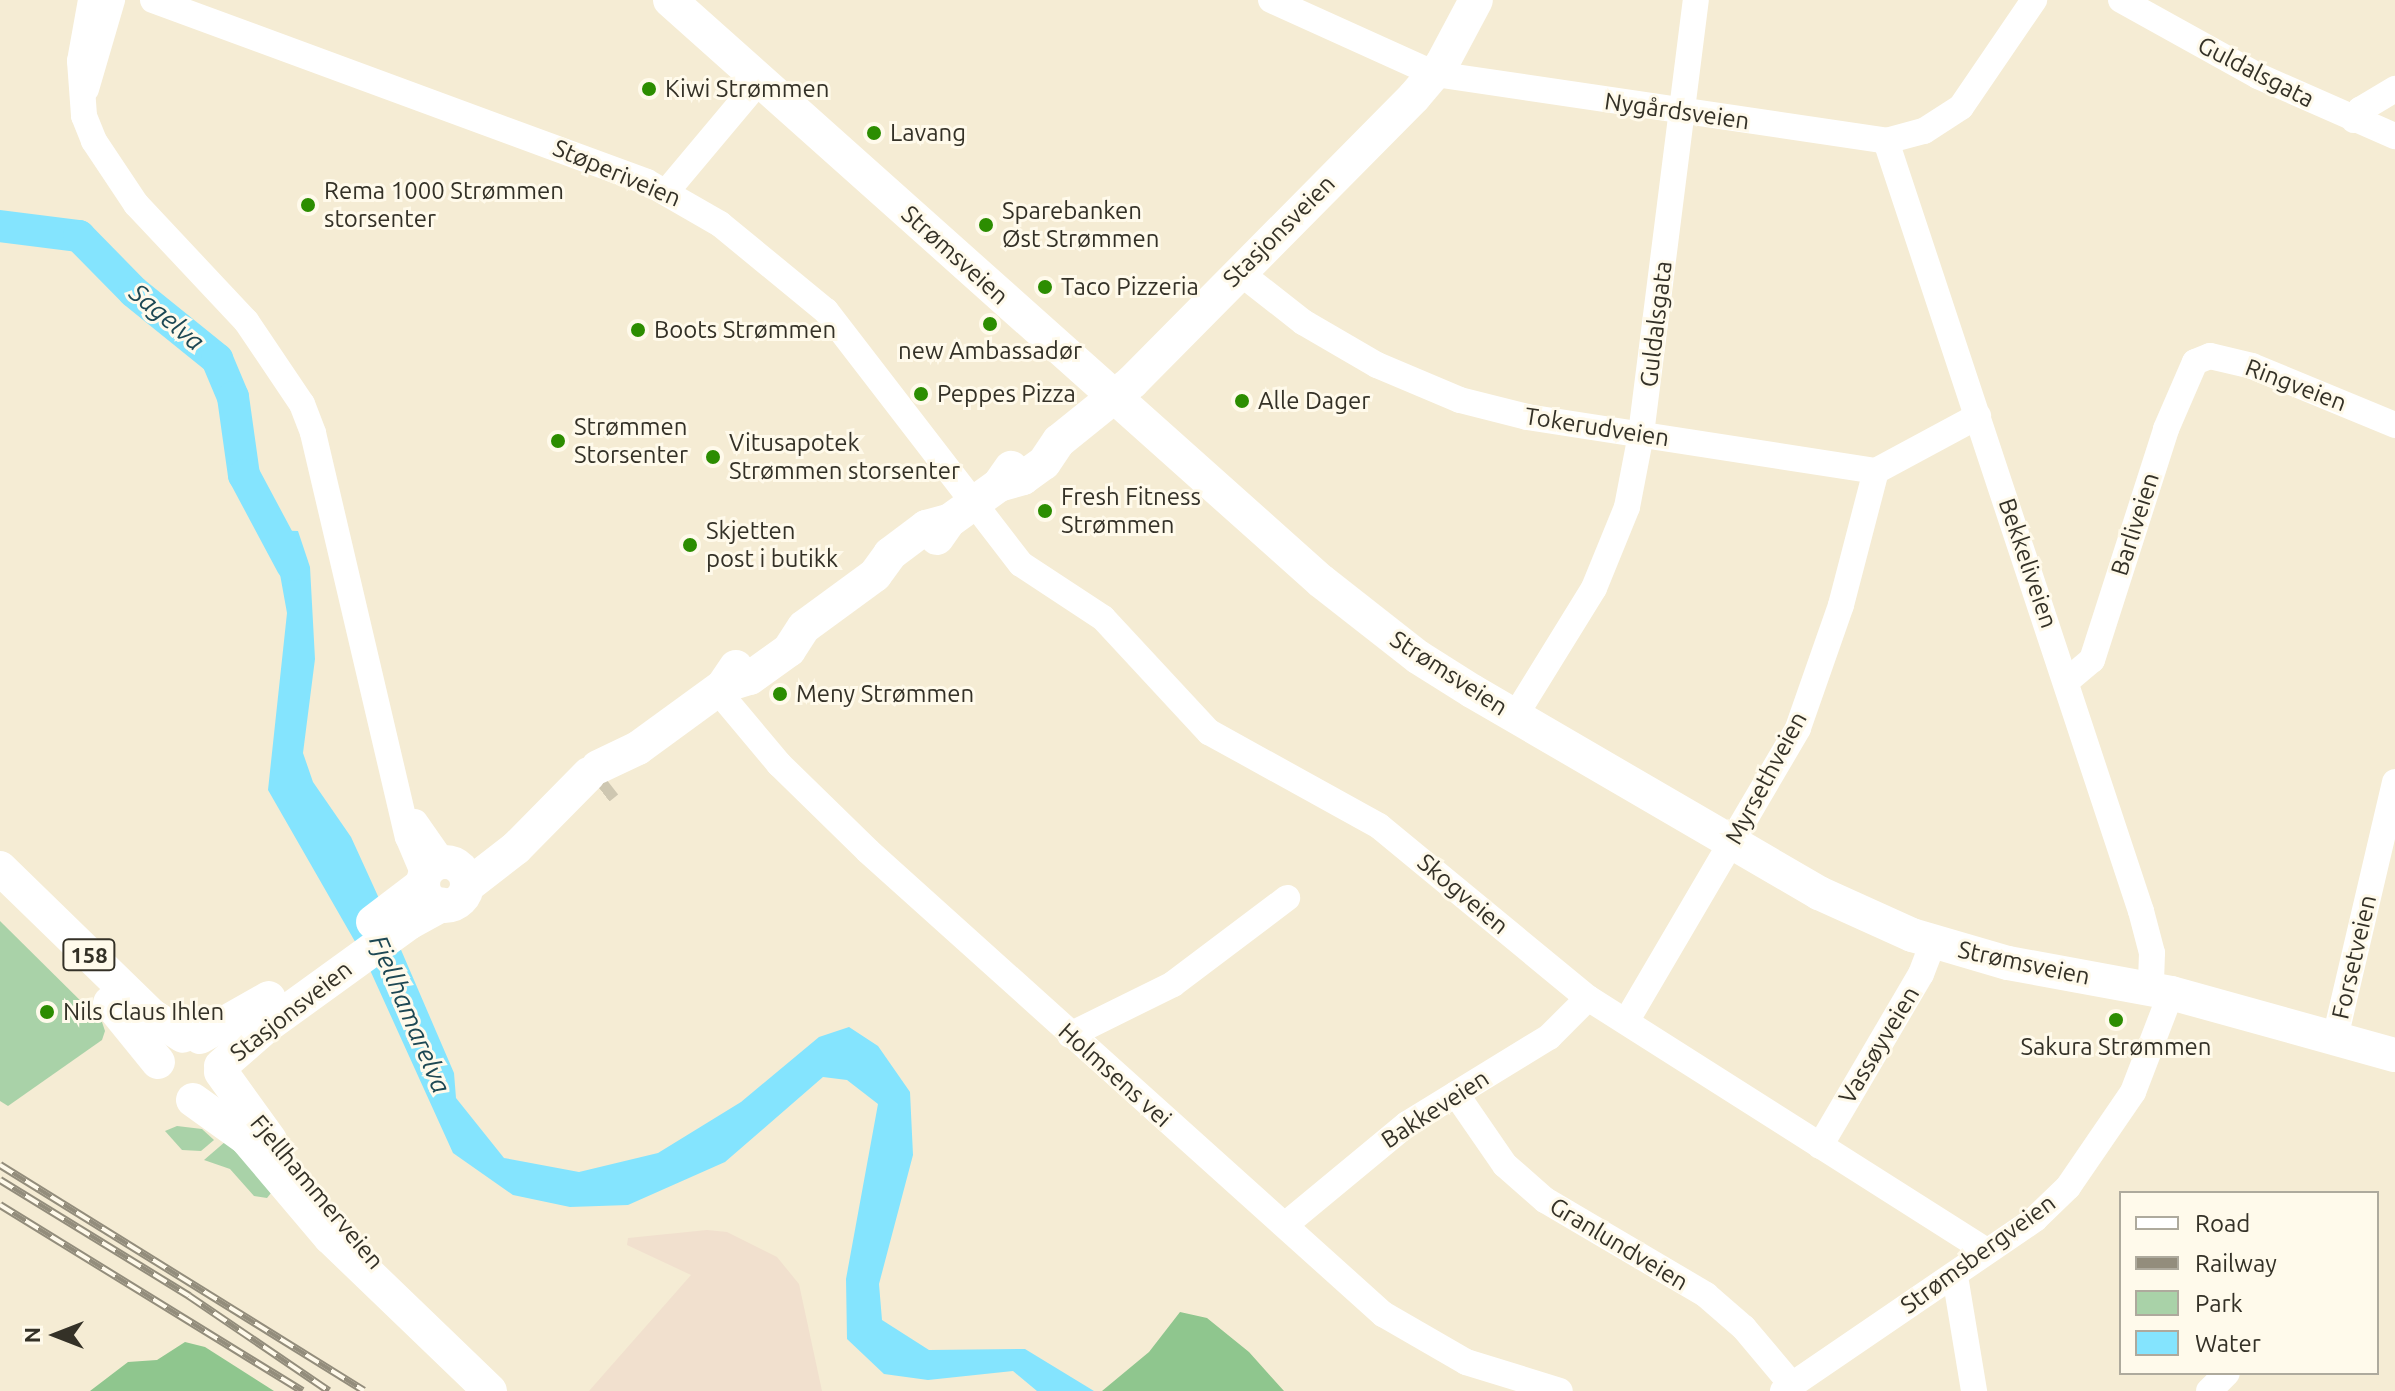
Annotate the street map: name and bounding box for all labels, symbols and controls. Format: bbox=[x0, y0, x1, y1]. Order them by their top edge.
street label: Guldalsgata bbox=[2193, 30, 2319, 114]
place label: Kiwi Strømmen bbox=[665, 75, 829, 103]
marker: Kiwi Strømmen bbox=[640, 80, 658, 98]
street label: Nygårdsveien bbox=[1603, 87, 1751, 135]
place label: Lavang bbox=[890, 119, 966, 147]
marker: Lavang bbox=[865, 124, 883, 142]
street label: Støperiveien bbox=[549, 133, 685, 213]
street label: Stasjonsveien bbox=[1217, 169, 1341, 293]
place label: Rema 1000 Strømmen storsenter bbox=[324, 177, 564, 233]
marker: Rema 1000 Strømmen storsenter bbox=[299, 196, 317, 214]
place label: Sparebanken Øst Strømmen bbox=[1002, 197, 1159, 253]
street label: Strømsveien bbox=[896, 199, 1014, 311]
marker: Sparebanken Øst Strømmen bbox=[977, 216, 995, 234]
street label: Guldalsgata bbox=[1634, 259, 1678, 389]
place label: Taco Pizzeria bbox=[1061, 273, 1199, 301]
water label: Sagelva bbox=[123, 277, 211, 357]
marker: Taco Pizzeria bbox=[1036, 278, 1054, 296]
marker: new Ambassadør bbox=[981, 315, 999, 333]
place label: Boots Strømmen bbox=[654, 316, 836, 344]
marker: Boots Strømmen bbox=[629, 321, 647, 339]
place label: new Ambassadør bbox=[898, 337, 1082, 365]
street label: Ringveien bbox=[2241, 353, 2351, 417]
place label: Peppes Pizza bbox=[937, 380, 1076, 408]
marker: Peppes Pizza bbox=[912, 385, 930, 403]
place label: Alle Dager bbox=[1258, 387, 1370, 415]
marker: Alle Dager bbox=[1233, 392, 1251, 410]
street label: Tokerudveien bbox=[1523, 401, 1671, 453]
place label: Strømmen Storsenter bbox=[574, 413, 688, 469]
place label: Vitusapotek Strømmen storsenter bbox=[729, 429, 960, 485]
marker: Strømmen Storsenter bbox=[549, 432, 567, 450]
marker: Vitusapotek Strømmen storsenter bbox=[704, 448, 722, 466]
street label: Barliveien bbox=[2105, 469, 2165, 579]
place label: Fresh Fitness Strømmen bbox=[1061, 483, 1201, 539]
street label: Bekkeliveien bbox=[1992, 494, 2064, 632]
marker: Fresh Fitness Strømmen bbox=[1036, 502, 1054, 520]
place label: Skjetten post i butikk bbox=[706, 517, 838, 573]
marker: Skjetten post i butikk bbox=[681, 536, 699, 554]
street label: Strømsveien bbox=[1385, 624, 1513, 722]
place label: Meny Strømmen bbox=[796, 680, 974, 708]
marker: Meny Strømmen bbox=[771, 685, 789, 703]
street label: Myrsethveien bbox=[1719, 707, 1813, 849]
street label: Skogveien bbox=[1412, 848, 1514, 940]
street label: Forsetveien bbox=[2326, 892, 2382, 1022]
water label: Fjellhamarelva bbox=[363, 930, 457, 1098]
street label: Strømsveien bbox=[1955, 935, 2093, 991]
road number: 158 bbox=[61, 937, 117, 973]
street label: Stasjonsveien bbox=[224, 955, 358, 1067]
street label: Vassøyveien bbox=[1833, 981, 1925, 1109]
place label: Nils Claus Ihlen bbox=[63, 998, 224, 1026]
marker: Nils Claus Ihlen bbox=[38, 1003, 56, 1021]
marker: Sakura Strømmen bbox=[2107, 1011, 2125, 1029]
street label: Holmsens vei bbox=[1053, 1017, 1177, 1133]
place label: Sakura Strømmen bbox=[2020, 1033, 2212, 1061]
street label: Bakkeveien bbox=[1376, 1064, 1494, 1154]
street label: Fjellhammerveien bbox=[244, 1109, 390, 1275]
street label: Strømsbergveien bbox=[1895, 1188, 2061, 1320]
street label: Granlundveien bbox=[1545, 1191, 1693, 1297]
legend bbox=[2119, 1191, 2379, 1375]
text: Road bbox=[2195, 1210, 2250, 1237]
text: Railway bbox=[2195, 1250, 2277, 1277]
text: Park bbox=[2195, 1290, 2243, 1317]
north arrow bbox=[16, 1295, 96, 1375]
text: N bbox=[19, 1327, 44, 1343]
text: Water bbox=[2195, 1330, 2261, 1357]

